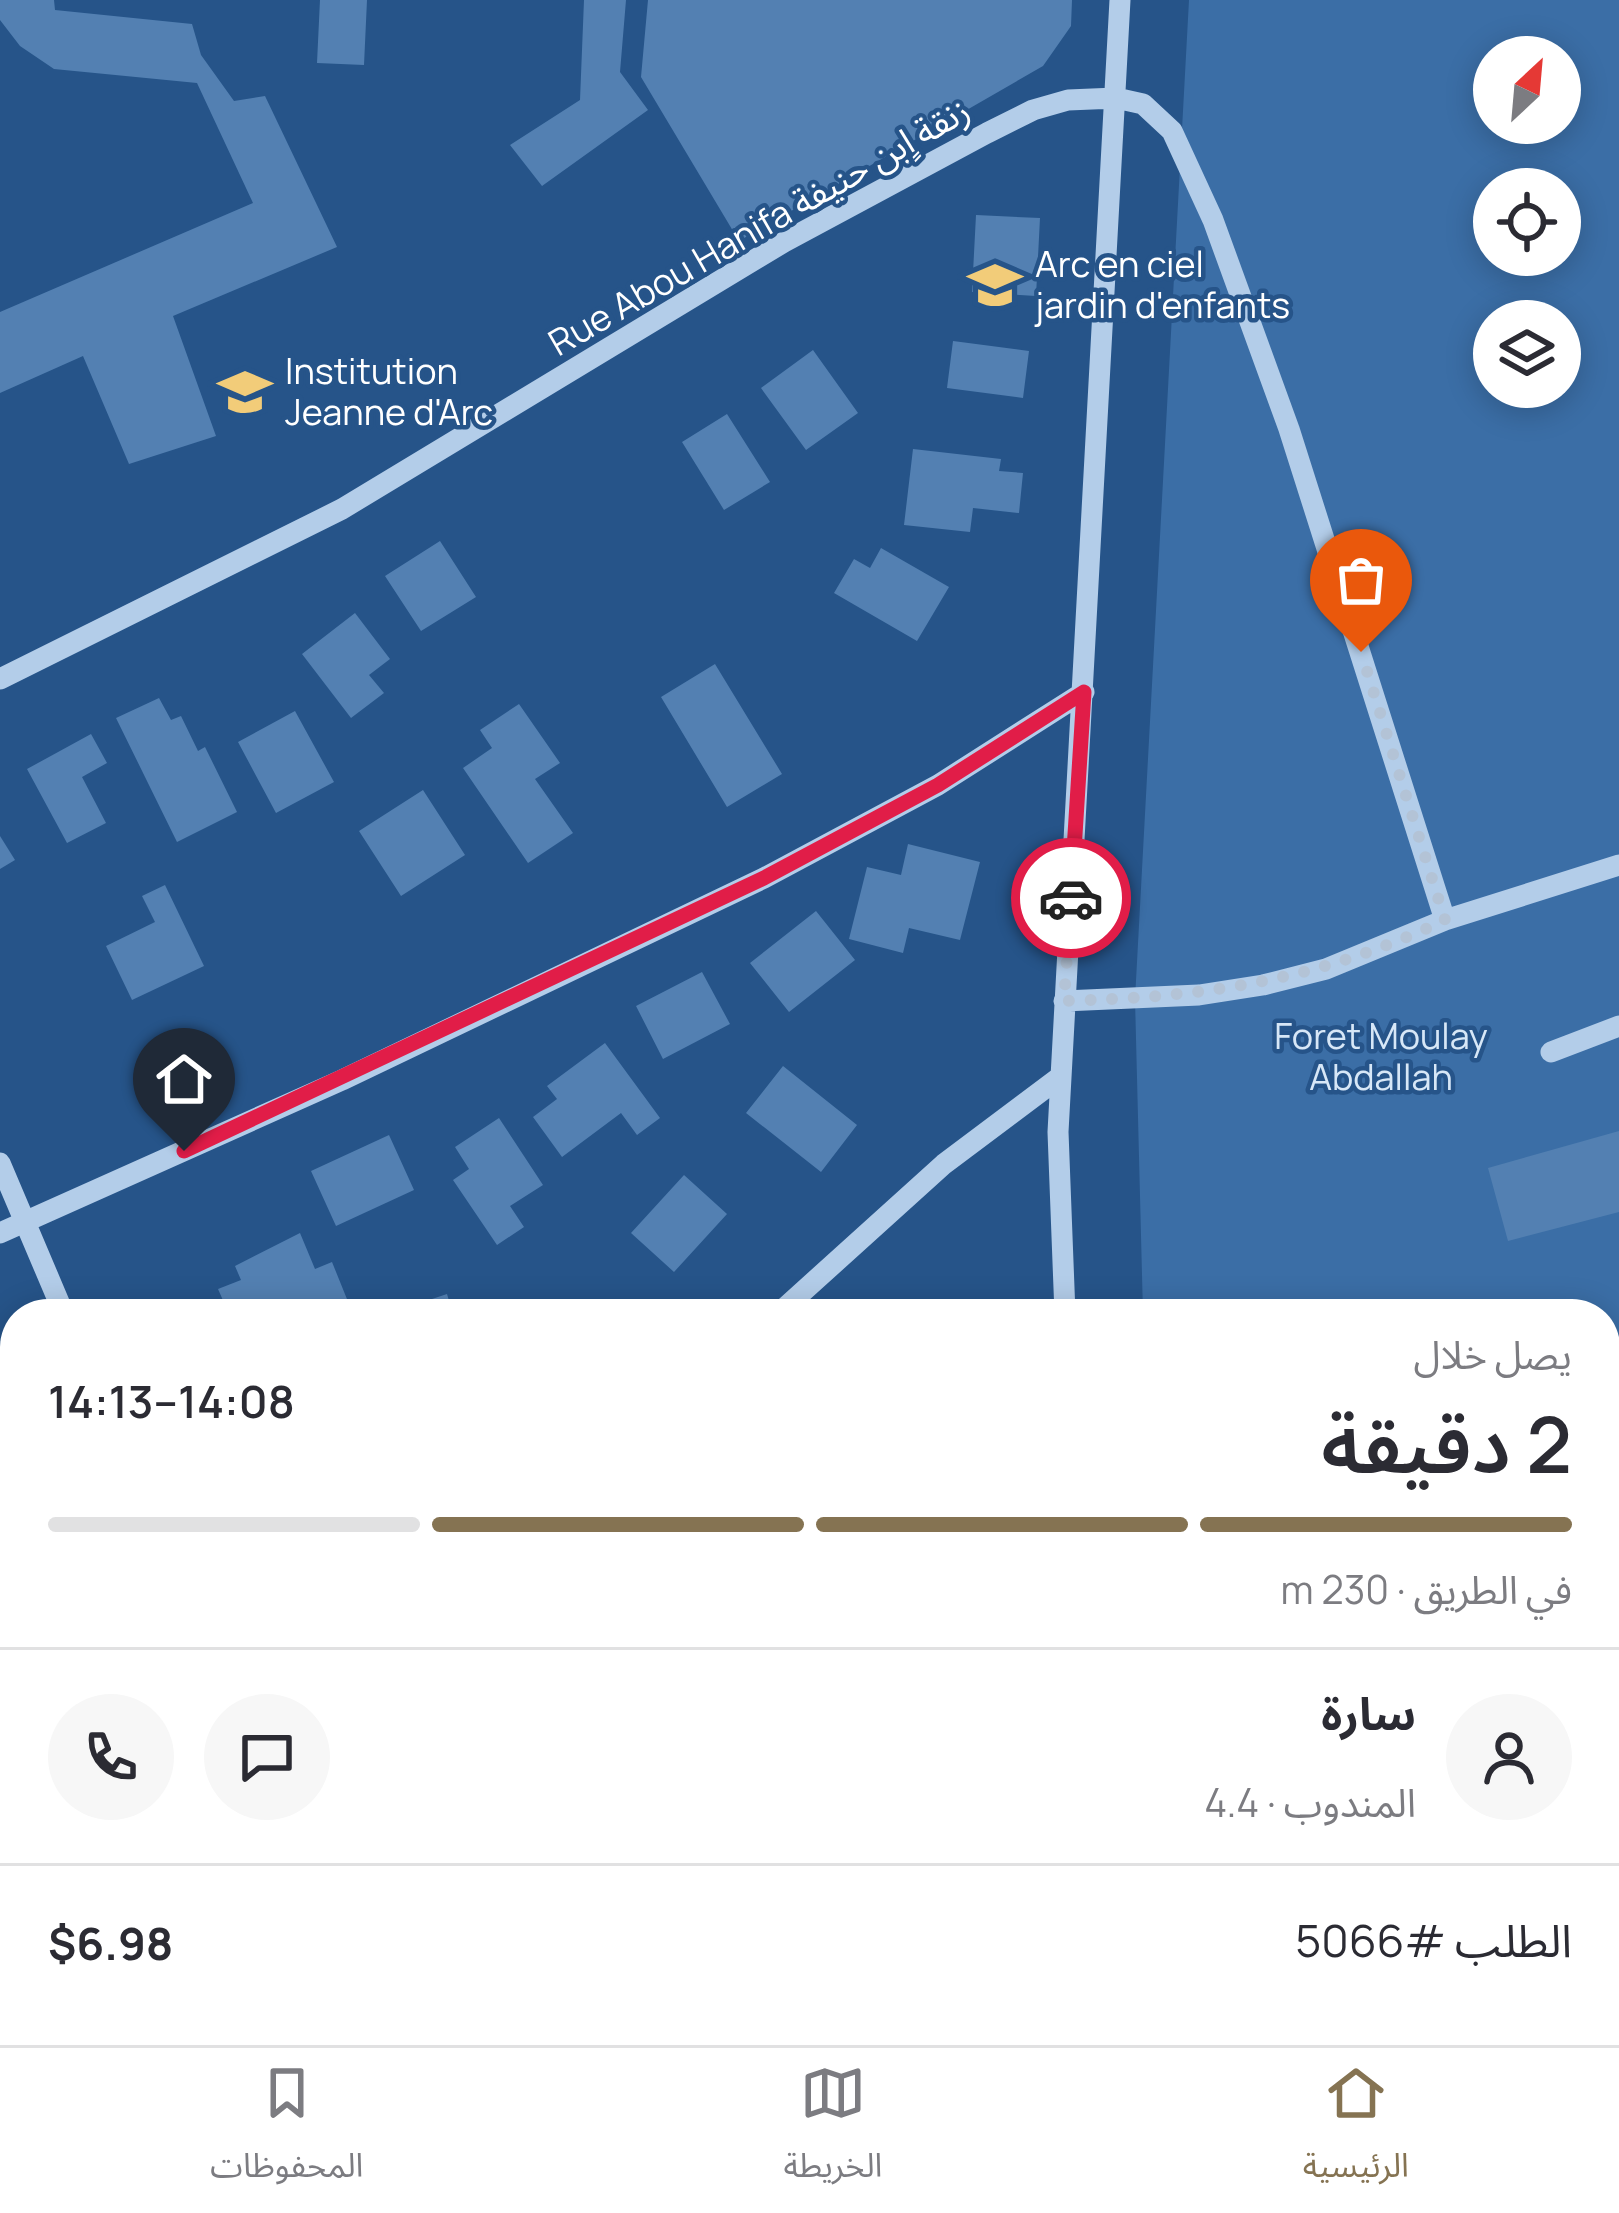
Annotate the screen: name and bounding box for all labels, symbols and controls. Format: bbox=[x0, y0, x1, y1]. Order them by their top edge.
north arrow bbox=[1473, 36, 1581, 144]
map controls bbox=[1473, 36, 1581, 408]
street label: Rue Abou Hanifa زنقة اٍبن حنيفة bbox=[539, 85, 978, 366]
button: locate bbox=[1473, 168, 1581, 276]
place label: Arc en ciel jardin d'enfants bbox=[1034, 239, 1290, 329]
school or university icon: Arc en ciel jardin d'enfants bbox=[966, 256, 1024, 314]
button: layers bbox=[1473, 300, 1581, 408]
place label: Institution Jeanne d'Arc bbox=[285, 346, 493, 436]
school or university icon: Institution Jeanne d'Arc bbox=[216, 363, 274, 421]
pin bbox=[1310, 529, 1412, 652]
icon: bag bbox=[1328, 547, 1394, 613]
courier bbox=[1011, 838, 1131, 958]
icon: car bbox=[1038, 865, 1104, 931]
park label: Foret Moulay Abdallah bbox=[1274, 1011, 1488, 1101]
pin bbox=[133, 1028, 235, 1151]
icon: home bbox=[151, 1046, 217, 1112]
text: يصل خلال bbox=[1414, 1327, 1572, 1381]
text: 14:08–14:13 bbox=[48, 1370, 295, 1432]
text: 2 دقيقة bbox=[1321, 1390, 1572, 1496]
text: في الطريق · 230 m bbox=[1281, 1562, 1572, 1616]
text: سارة bbox=[1321, 1682, 1416, 1744]
button: phone bbox=[48, 1694, 174, 1820]
button: chat bbox=[204, 1694, 330, 1820]
button: person bbox=[1446, 1694, 1572, 1820]
text: المندوب · 4.4 bbox=[1204, 1775, 1416, 1829]
text: الطلب #5066 bbox=[1295, 1909, 1572, 1971]
text: $6.98 bbox=[48, 1912, 173, 1974]
tab: المحفوظات bbox=[210, 2060, 363, 2201]
tab: الخريطة bbox=[784, 2060, 882, 2201]
tab: الرئيسية bbox=[1303, 2060, 1409, 2201]

